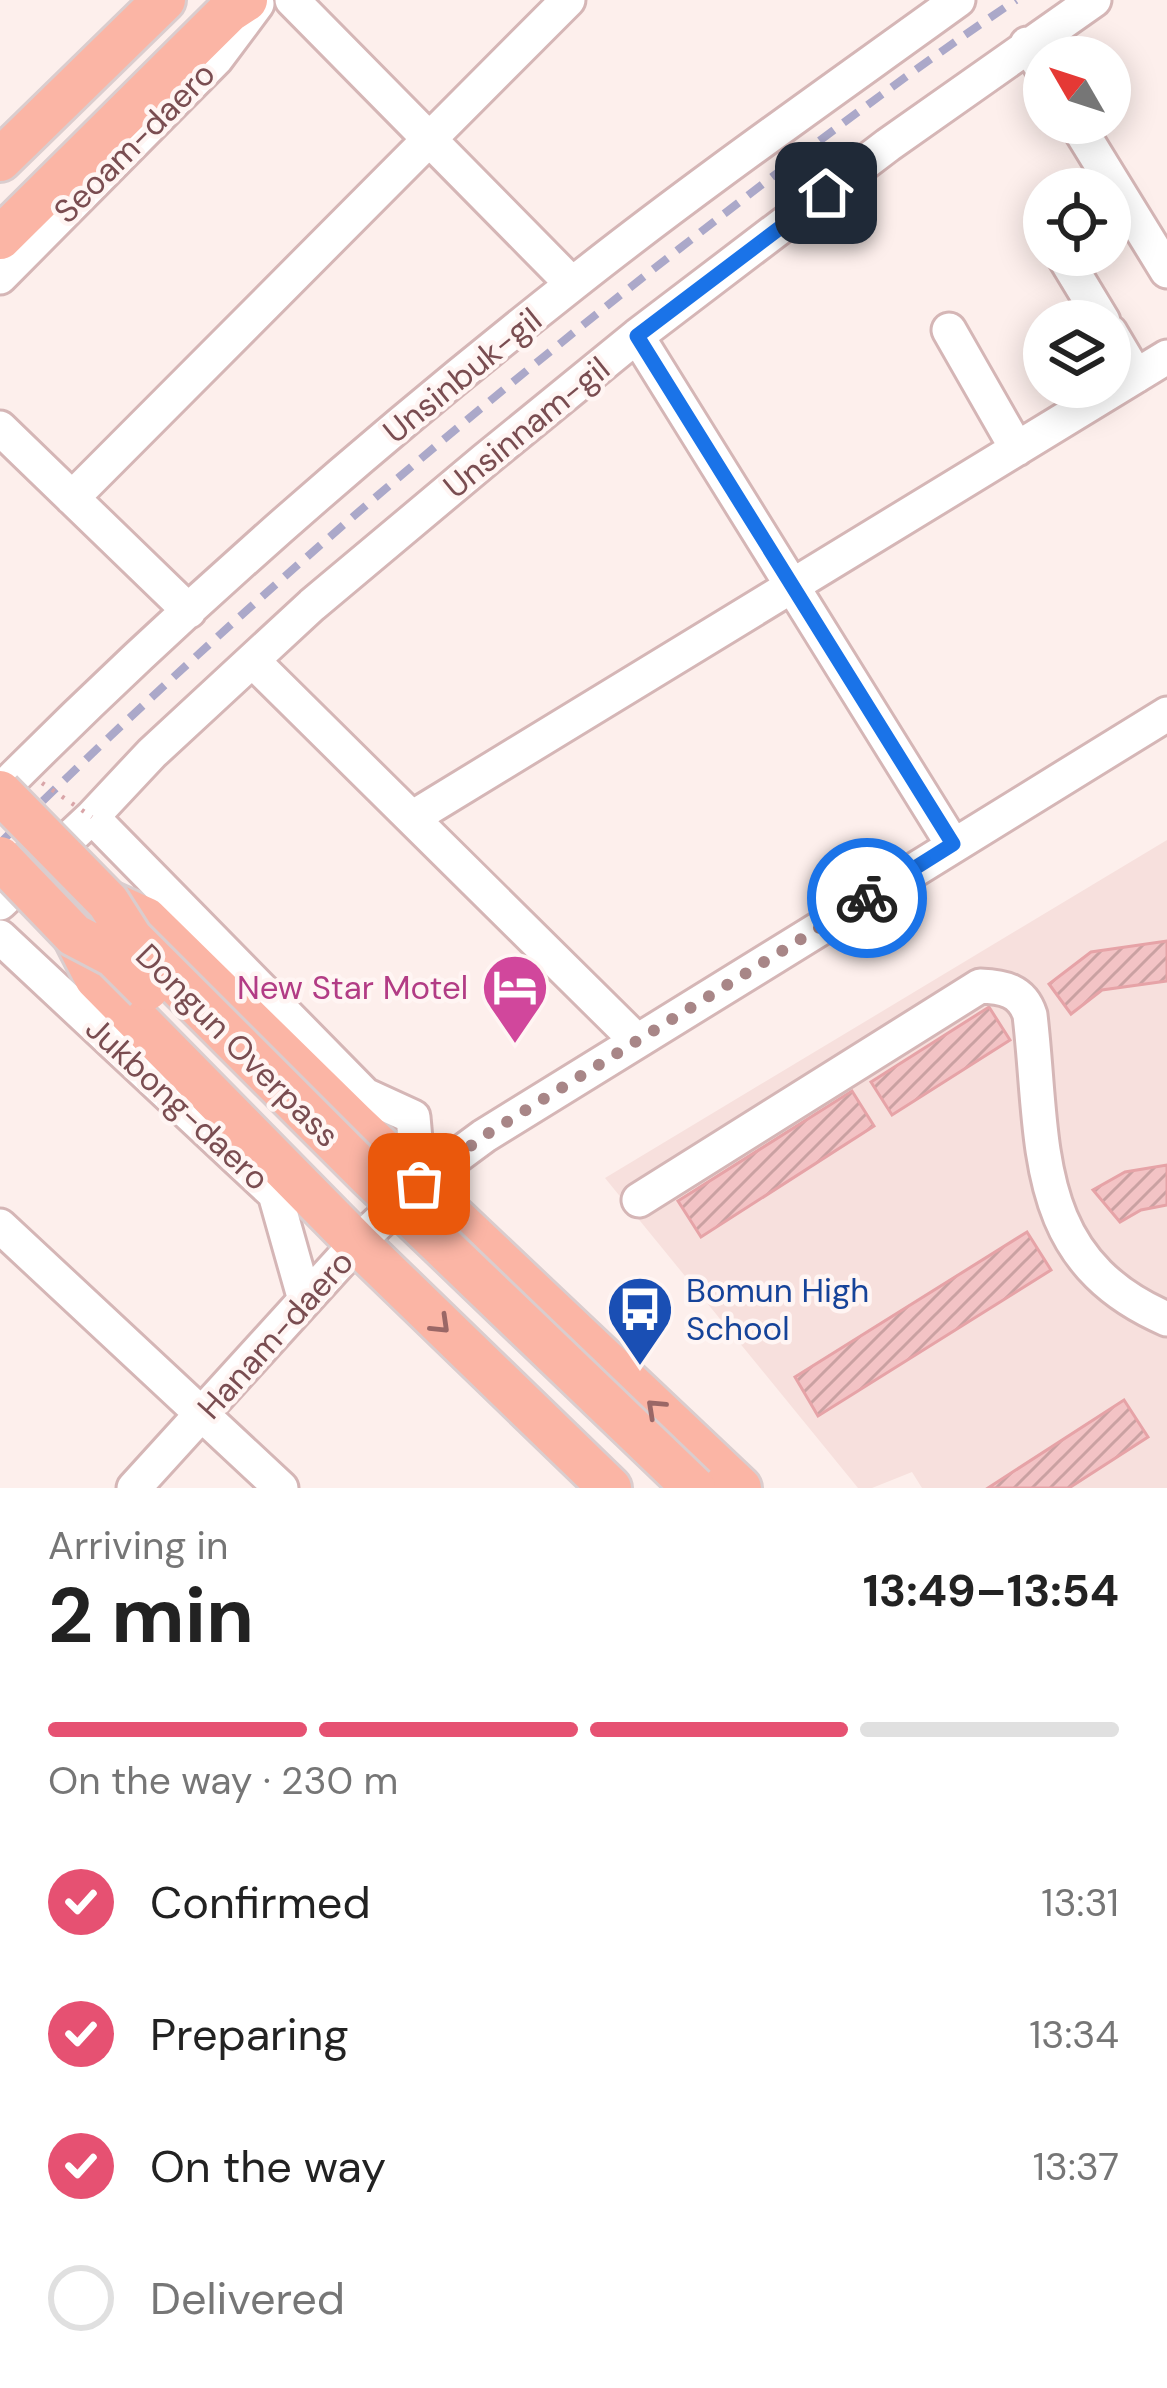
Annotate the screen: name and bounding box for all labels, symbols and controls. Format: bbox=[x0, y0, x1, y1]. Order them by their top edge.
north arrow bbox=[1023, 36, 1131, 144]
map controls bbox=[1023, 36, 1131, 408]
street label: Seoam-daero bbox=[44, 52, 224, 232]
pin bbox=[775, 142, 877, 244]
icon: home bbox=[793, 160, 859, 226]
button: locate bbox=[1023, 168, 1131, 276]
street label: Unsinbuk-gil bbox=[374, 298, 550, 452]
button: layers bbox=[1023, 300, 1131, 408]
street label: Unsinnam-gil bbox=[434, 347, 618, 508]
courier bbox=[807, 838, 927, 958]
icon: bike bbox=[834, 865, 900, 931]
street label: Dongun Overpass bbox=[127, 934, 349, 1156]
hotel icon: New Star Motel bbox=[480, 952, 550, 1046]
place label: New Star Motel bbox=[237, 966, 468, 1009]
street label: Jukbong-daero bbox=[77, 1007, 279, 1200]
pin bbox=[368, 1133, 470, 1235]
icon: bag bbox=[386, 1151, 452, 1217]
street label: Hanam-daero bbox=[188, 1241, 363, 1428]
place label: Bomun High School bbox=[686, 1269, 869, 1350]
bus stop icon: Bomun High School bbox=[605, 1274, 675, 1368]
one-way arrow bbox=[427, 1310, 449, 1332]
one-way arrow bbox=[647, 1400, 669, 1422]
text: Arriving in bbox=[48, 1520, 228, 1571]
text: 13:49–13:54 bbox=[863, 1561, 1119, 1620]
text: 2 min bbox=[48, 1565, 254, 1666]
text: On the way · 230 m bbox=[48, 1755, 398, 1806]
icon: check bbox=[48, 1869, 114, 1935]
text: Confirmed bbox=[150, 1873, 371, 1932]
text: 13:31 bbox=[1041, 1877, 1119, 1928]
icon: check bbox=[48, 2001, 114, 2067]
text: Preparing bbox=[150, 2005, 349, 2064]
text: 13:34 bbox=[1029, 2009, 1119, 2060]
icon: check bbox=[48, 2133, 114, 2199]
text: On the way bbox=[150, 2137, 386, 2196]
text: 13:37 bbox=[1033, 2141, 1119, 2192]
text: Delivered bbox=[150, 2269, 345, 2328]

